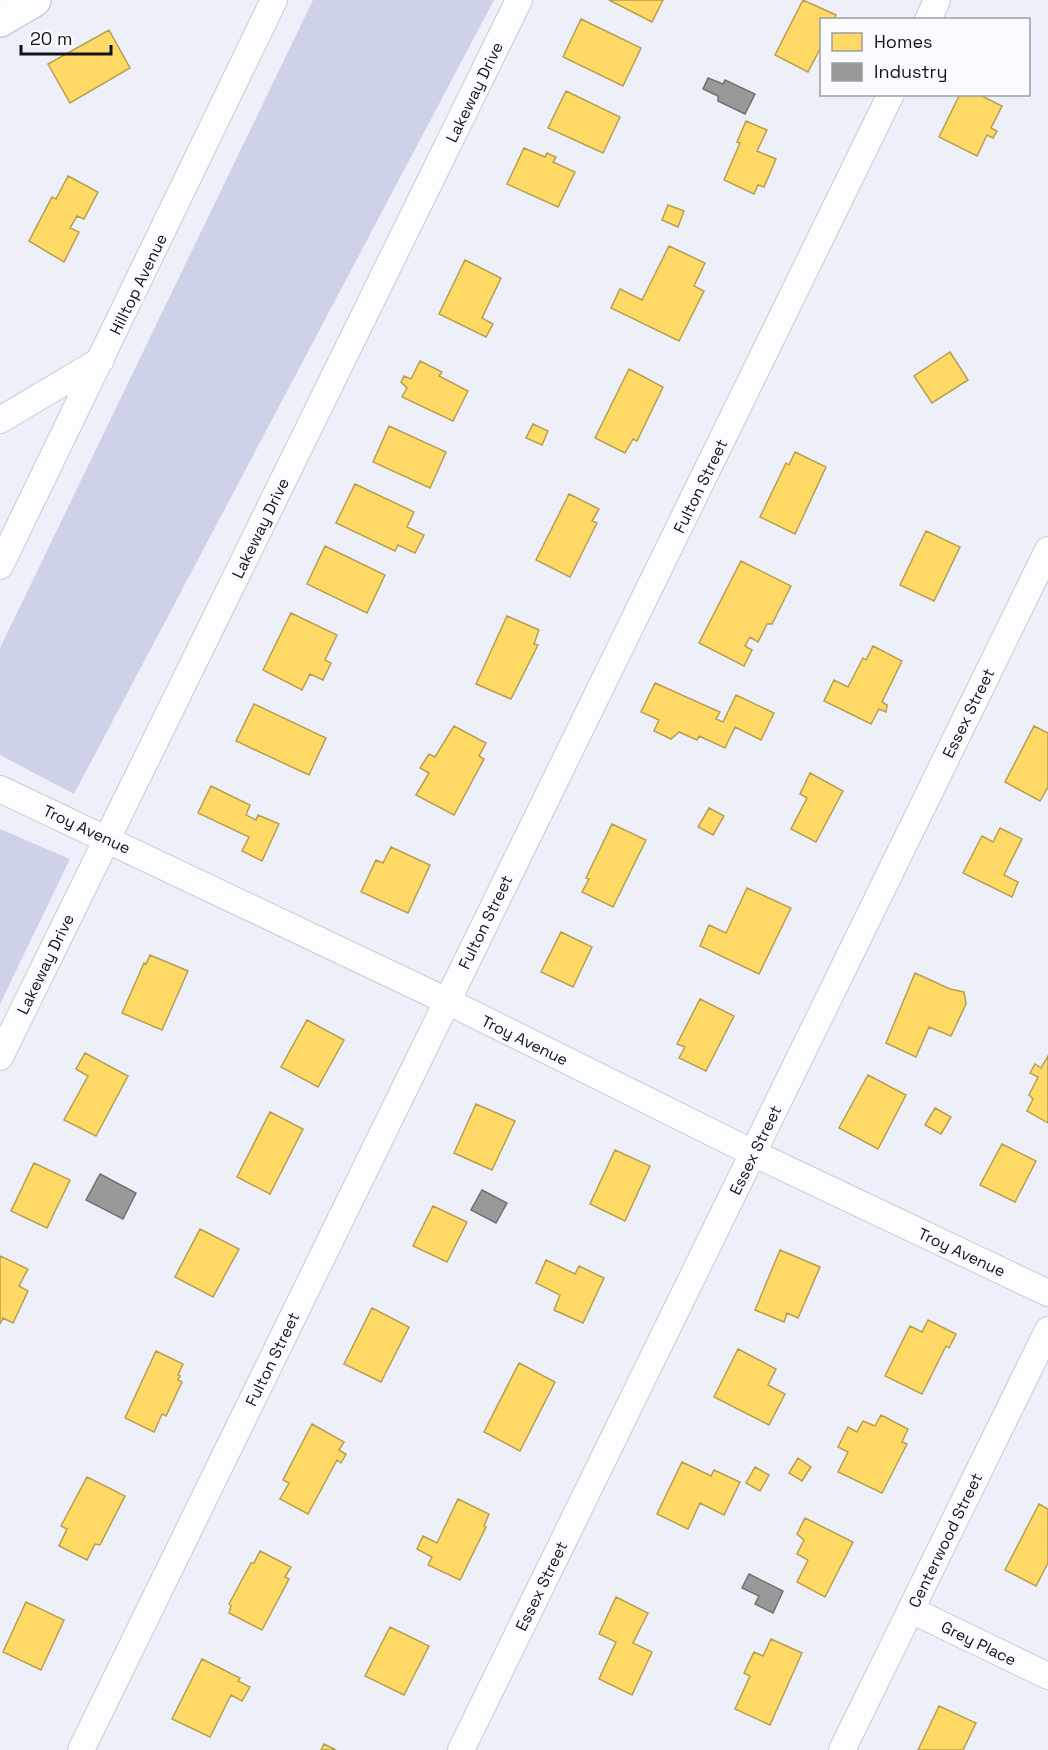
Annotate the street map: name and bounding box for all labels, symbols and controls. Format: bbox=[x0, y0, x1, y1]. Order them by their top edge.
scale bar bbox=[21, 18, 111, 56]
legend bbox=[820, 18, 1030, 96]
text: 20 m bbox=[30, 27, 73, 50]
text: Homes bbox=[874, 30, 933, 53]
street label: Lakeway Drive bbox=[441, 38, 508, 146]
text: Industry bbox=[874, 60, 947, 83]
street label: Hilltop Avenue bbox=[105, 230, 172, 338]
street label: Fulton Street bbox=[669, 436, 732, 537]
street label: Lakeway Drive bbox=[227, 474, 294, 582]
street label: Essex Street bbox=[938, 665, 999, 762]
street label: Troy Avenue bbox=[40, 800, 134, 859]
street label: Fulton Street bbox=[454, 872, 517, 973]
street label: Lakeway Drive bbox=[12, 910, 79, 1018]
street label: Troy Avenue bbox=[478, 1010, 572, 1070]
street label: Essex Street bbox=[725, 1102, 786, 1199]
street label: Troy Avenue bbox=[915, 1223, 1009, 1282]
street label: Fulton Street bbox=[241, 1309, 304, 1410]
street label: Centerwood Street bbox=[904, 1469, 987, 1611]
street label: Essex Street bbox=[511, 1538, 572, 1635]
street label: Grey Place bbox=[938, 1616, 1020, 1671]

